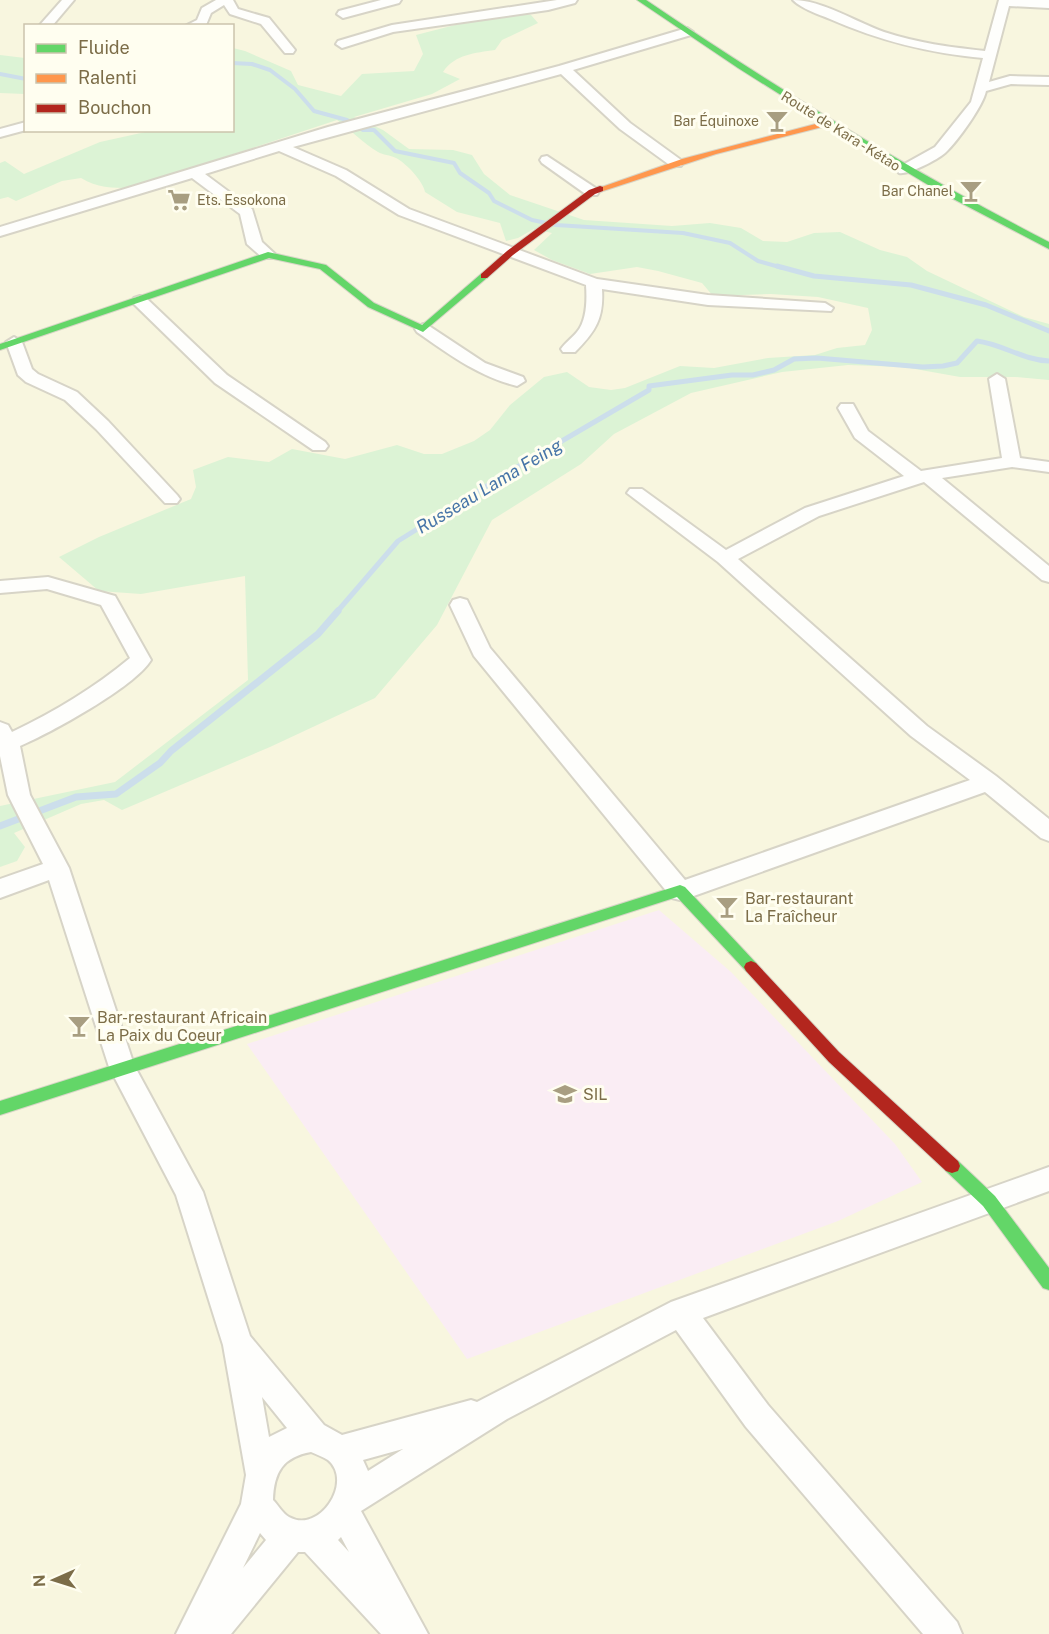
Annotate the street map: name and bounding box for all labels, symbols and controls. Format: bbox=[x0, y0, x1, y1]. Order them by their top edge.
legend bbox=[24, 24, 234, 132]
text: Fluide bbox=[78, 37, 130, 58]
text: Ralenti bbox=[78, 67, 137, 88]
street label: Route de Kara - Kétao bbox=[779, 88, 904, 174]
text: Bouchon bbox=[78, 97, 151, 118]
bar icon: Bar Équinoxe bbox=[764, 108, 790, 134]
place label: Bar Équinoxe bbox=[673, 112, 759, 129]
bar icon: Bar Chanel bbox=[958, 178, 984, 204]
place label: Bar Chanel bbox=[881, 183, 953, 199]
supermarket icon: Ets. Essokona bbox=[166, 187, 192, 213]
place label: Ets. Essokona bbox=[197, 192, 286, 208]
water label: Russeau Lama Feing bbox=[412, 434, 566, 538]
place label: Bar-restaurant La Fraîcheur bbox=[745, 889, 853, 926]
bar icon: Bar-restaurant La Fraîcheur bbox=[714, 894, 740, 920]
place label: Bar-restaurant Africain La Paix du Coeur bbox=[97, 1008, 267, 1045]
bar icon: Bar-restaurant Africain La Paix du Coeur bbox=[66, 1013, 92, 1039]
school or university icon: SIL bbox=[552, 1081, 578, 1107]
place label: SIL bbox=[583, 1085, 607, 1104]
north arrow bbox=[24, 1550, 84, 1610]
text: N bbox=[30, 1574, 49, 1588]

